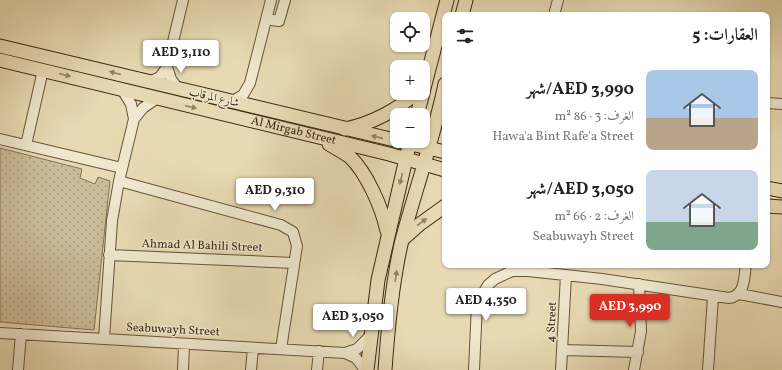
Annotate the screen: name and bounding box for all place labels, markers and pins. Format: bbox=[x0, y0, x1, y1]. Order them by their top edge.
pin: AED 3,110 bbox=[135, 40, 227, 74]
pin: AED 9,310 bbox=[229, 178, 321, 212]
pin: AED 4,350 bbox=[440, 288, 532, 322]
pin: AED 3,990 bbox=[584, 294, 676, 328]
pin: AED 3,050 bbox=[307, 304, 399, 338]

